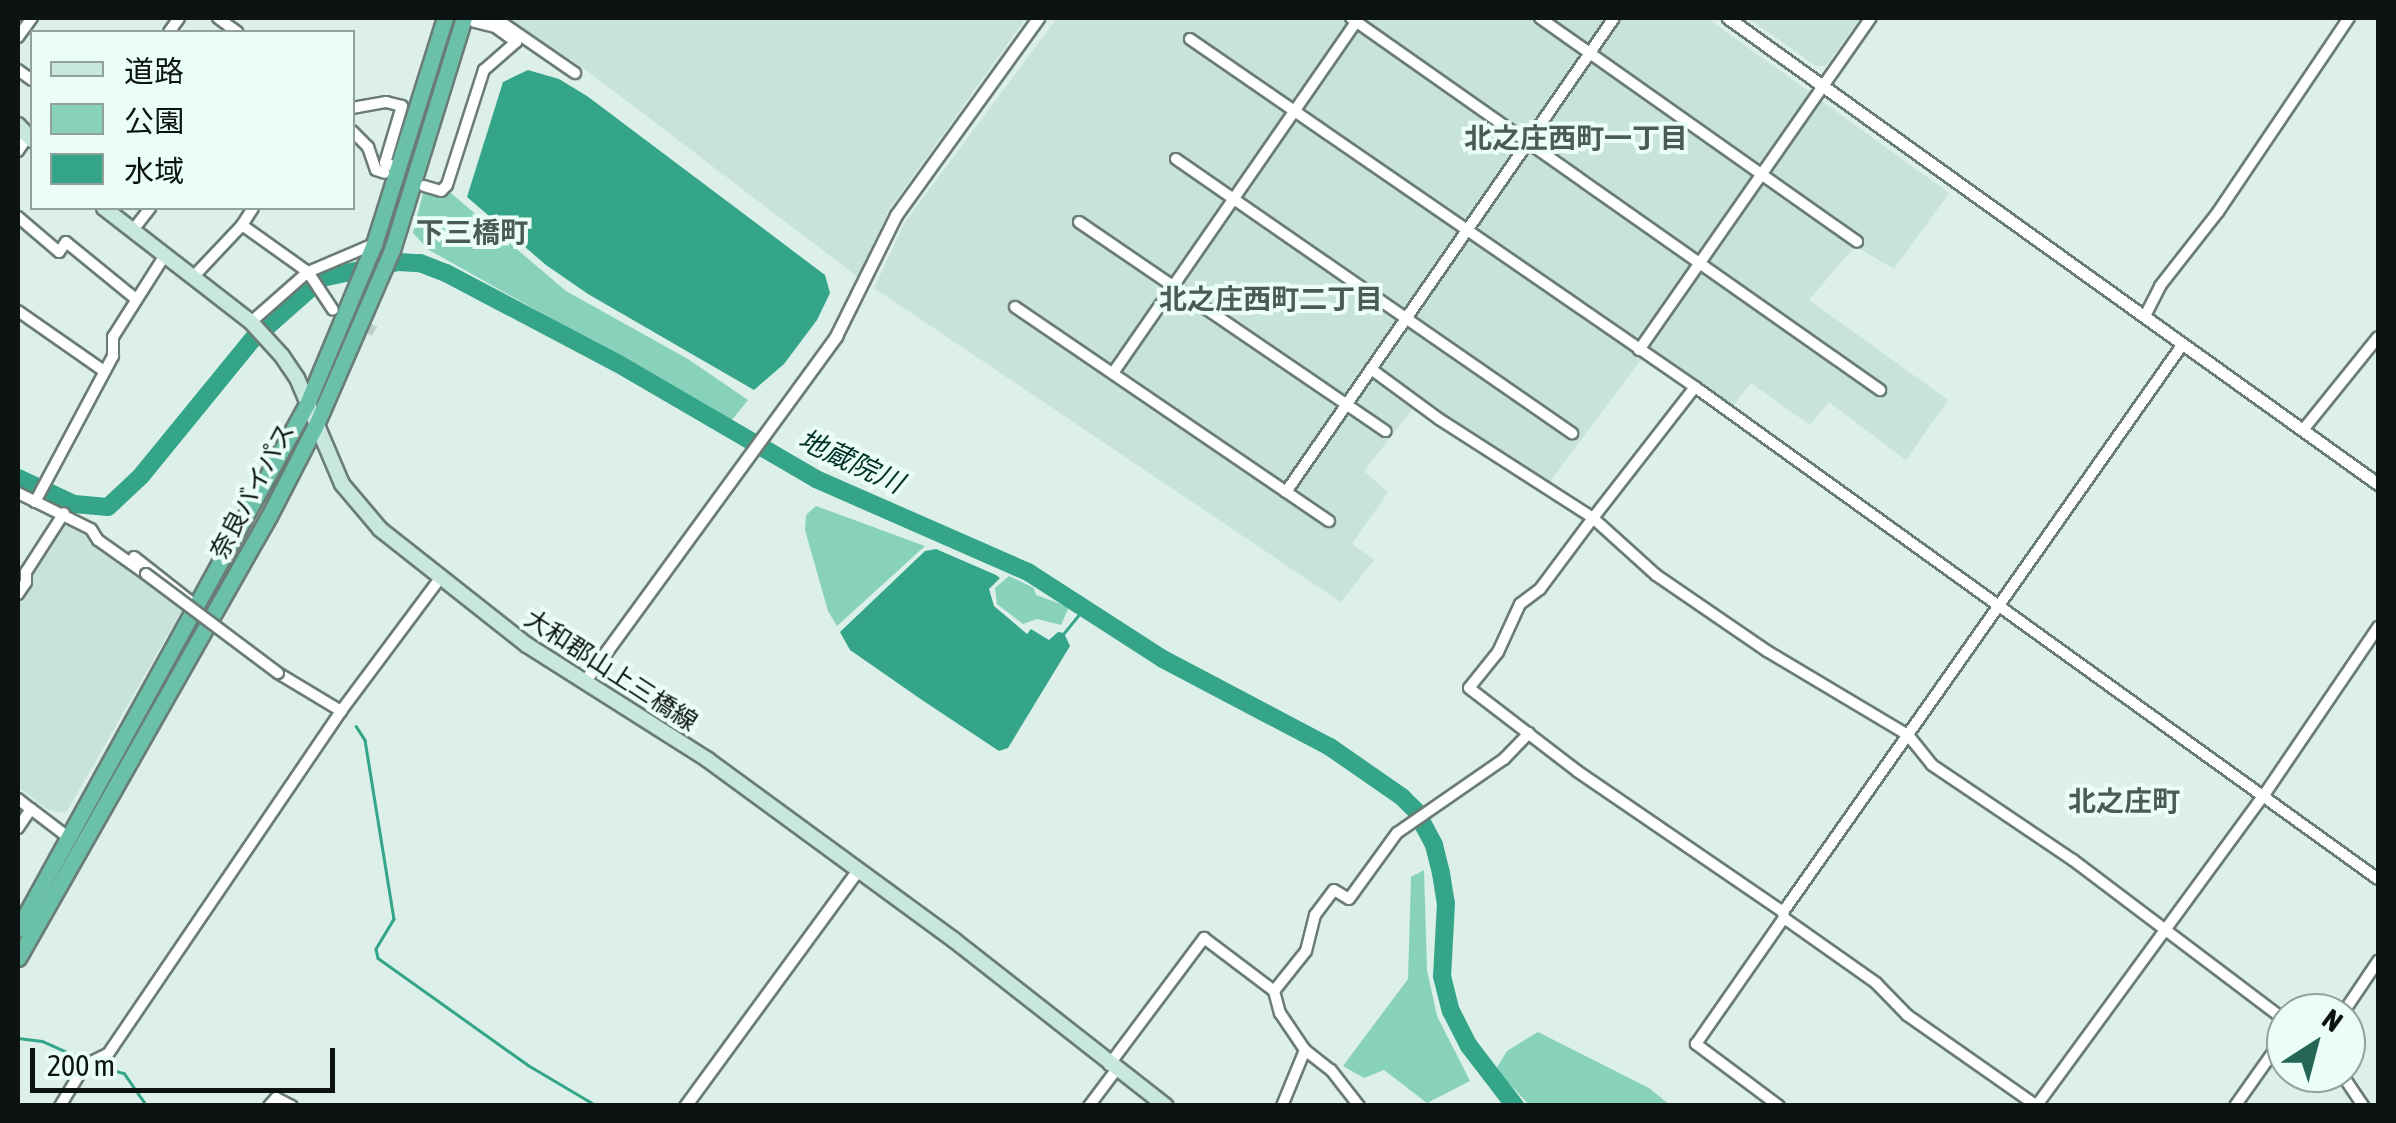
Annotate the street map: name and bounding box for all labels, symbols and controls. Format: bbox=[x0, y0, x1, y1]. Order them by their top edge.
legend bbox=[30, 30, 355, 210]
text: 道路 bbox=[124, 54, 184, 88]
text: 公園 bbox=[124, 104, 184, 138]
district label: 北之庄西町一丁目 bbox=[1464, 121, 1688, 155]
text: 水域 bbox=[124, 154, 184, 188]
district label: 下三橋町 bbox=[416, 215, 528, 249]
district label: 北之庄西町二丁目 bbox=[1159, 282, 1383, 316]
street label: 奈良バイパス bbox=[204, 418, 300, 564]
water label: 地蔵院川 bbox=[793, 422, 909, 500]
street label: 大和郡山上三橋線 bbox=[519, 603, 703, 737]
district label: 北之庄町 bbox=[2068, 784, 2180, 818]
north arrow bbox=[2266, 993, 2366, 1093]
text: N bbox=[2316, 1003, 2349, 1038]
scale bar bbox=[35, 1028, 340, 1090]
text: 200 m bbox=[47, 1048, 115, 1082]

